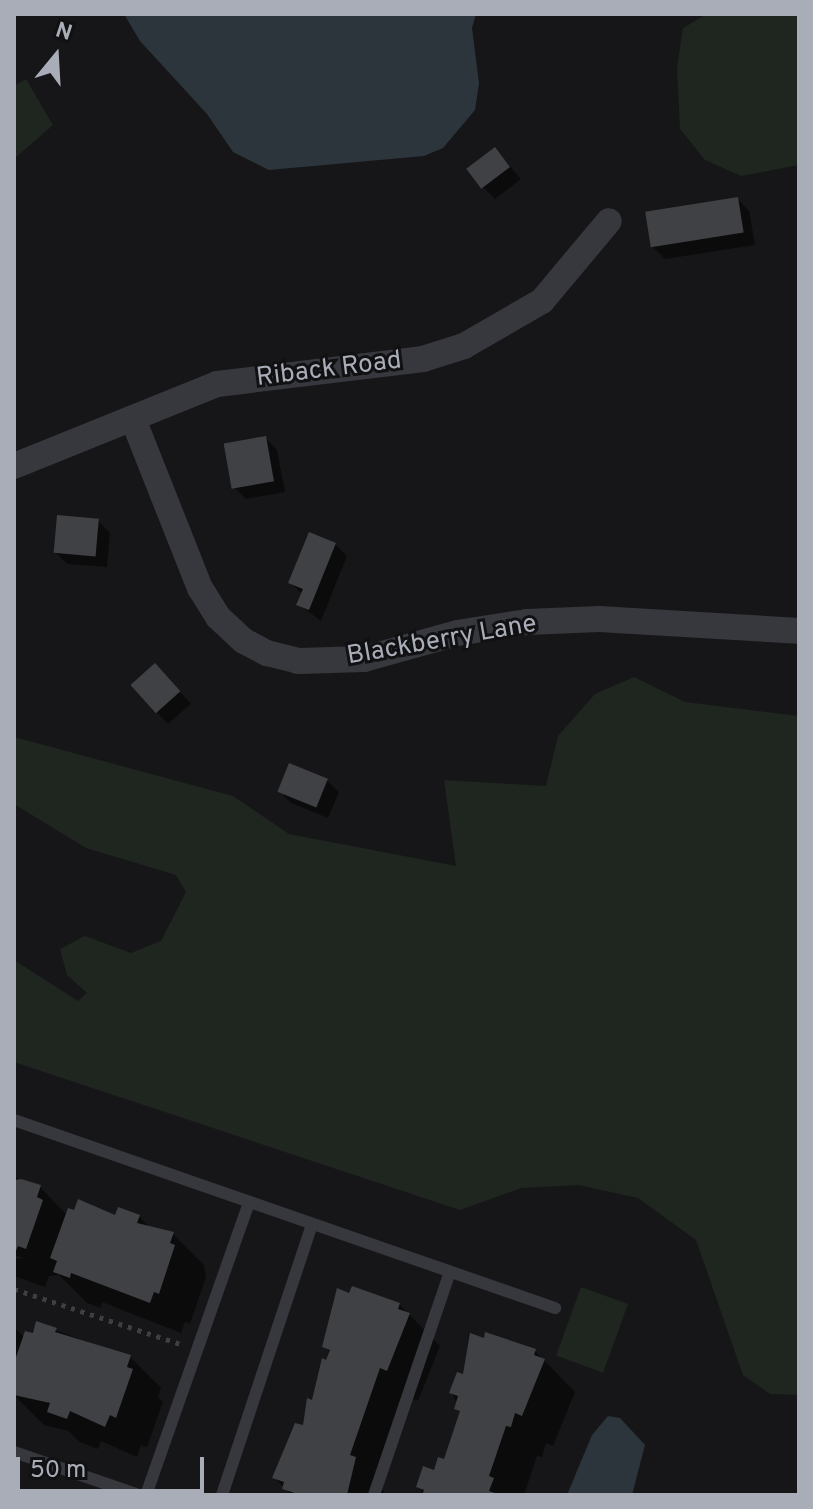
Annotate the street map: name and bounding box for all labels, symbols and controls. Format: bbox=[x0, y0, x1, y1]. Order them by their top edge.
north arrow bbox=[16, 16, 96, 96]
text: N bbox=[52, 17, 75, 48]
street label: Riback Road bbox=[255, 346, 403, 394]
street label: Blackberry Lane bbox=[345, 609, 539, 673]
scale bar bbox=[20, 1441, 208, 1491]
text: 50 m bbox=[30, 1456, 86, 1486]

